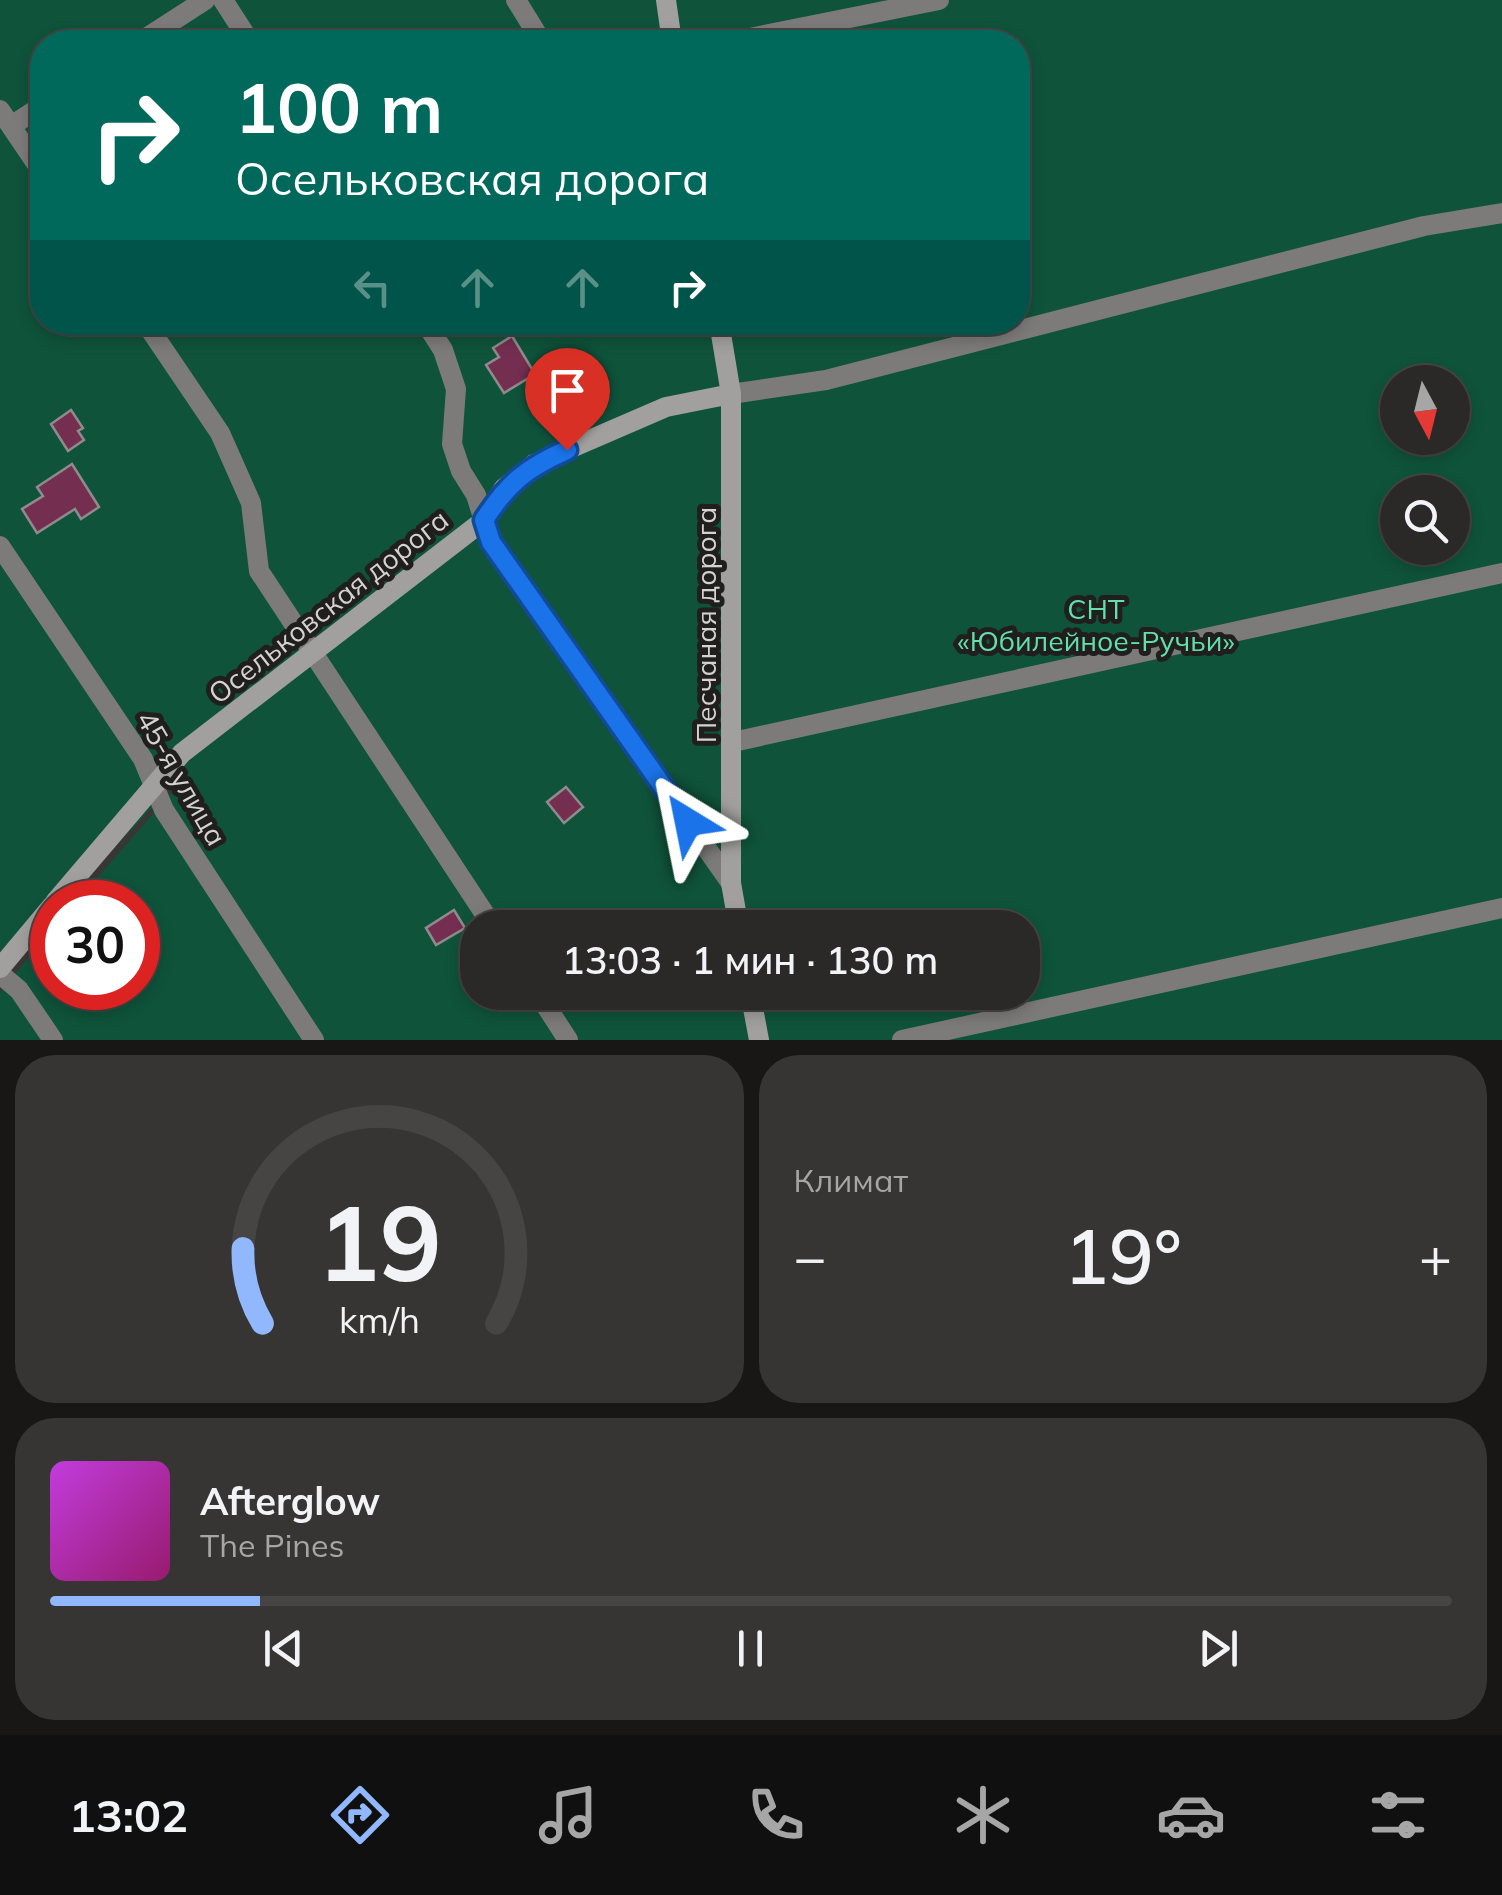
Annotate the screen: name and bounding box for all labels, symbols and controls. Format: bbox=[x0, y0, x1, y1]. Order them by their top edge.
text: 100 m bbox=[235, 63, 443, 151]
icon: right bbox=[70, 70, 200, 200]
text: Осельковская дорога bbox=[235, 150, 709, 206]
icon: left bbox=[345, 260, 400, 315]
icon: ahead bbox=[450, 260, 505, 315]
icon: ahead bbox=[555, 260, 610, 315]
icon: right bbox=[660, 260, 715, 315]
pin bbox=[525, 348, 610, 451]
icon: arrive bbox=[540, 363, 595, 418]
north arrow bbox=[1380, 365, 1470, 455]
map controls bbox=[1380, 365, 1470, 565]
button: search bbox=[1380, 475, 1470, 565]
street label: Осельковская дорога bbox=[201, 501, 455, 711]
street label: Песчаная дорога bbox=[688, 507, 723, 743]
park label: СНТ «Юбилейное-Ручьи» bbox=[957, 591, 1235, 658]
street label: 45-я улица bbox=[129, 704, 235, 852]
position arrow bbox=[636, 770, 740, 874]
speed limit sign: 30 bbox=[30, 880, 160, 1010]
text: 13:03 · 1 мин · 130 m bbox=[562, 936, 938, 984]
text: Климат bbox=[794, 1160, 908, 1200]
text: 19 bbox=[317, 1176, 442, 1307]
text: 19° bbox=[1064, 1209, 1182, 1303]
text: − bbox=[794, 1222, 827, 1291]
text: + bbox=[1419, 1222, 1452, 1291]
text: km/h bbox=[339, 1297, 420, 1342]
text: Afterglow bbox=[200, 1477, 380, 1525]
text: The Pines bbox=[200, 1525, 344, 1565]
icon: previous bbox=[256, 1621, 311, 1676]
icon: pause bbox=[723, 1621, 778, 1676]
icon: next bbox=[1191, 1621, 1246, 1676]
icon: directions bbox=[325, 1780, 395, 1850]
icon: music bbox=[533, 1780, 603, 1850]
icon: phone bbox=[741, 1780, 811, 1850]
icon: climate bbox=[948, 1780, 1018, 1850]
icon: car bbox=[1156, 1780, 1226, 1850]
icon: filters bbox=[1363, 1780, 1433, 1850]
text: 13:02 bbox=[69, 1787, 188, 1843]

